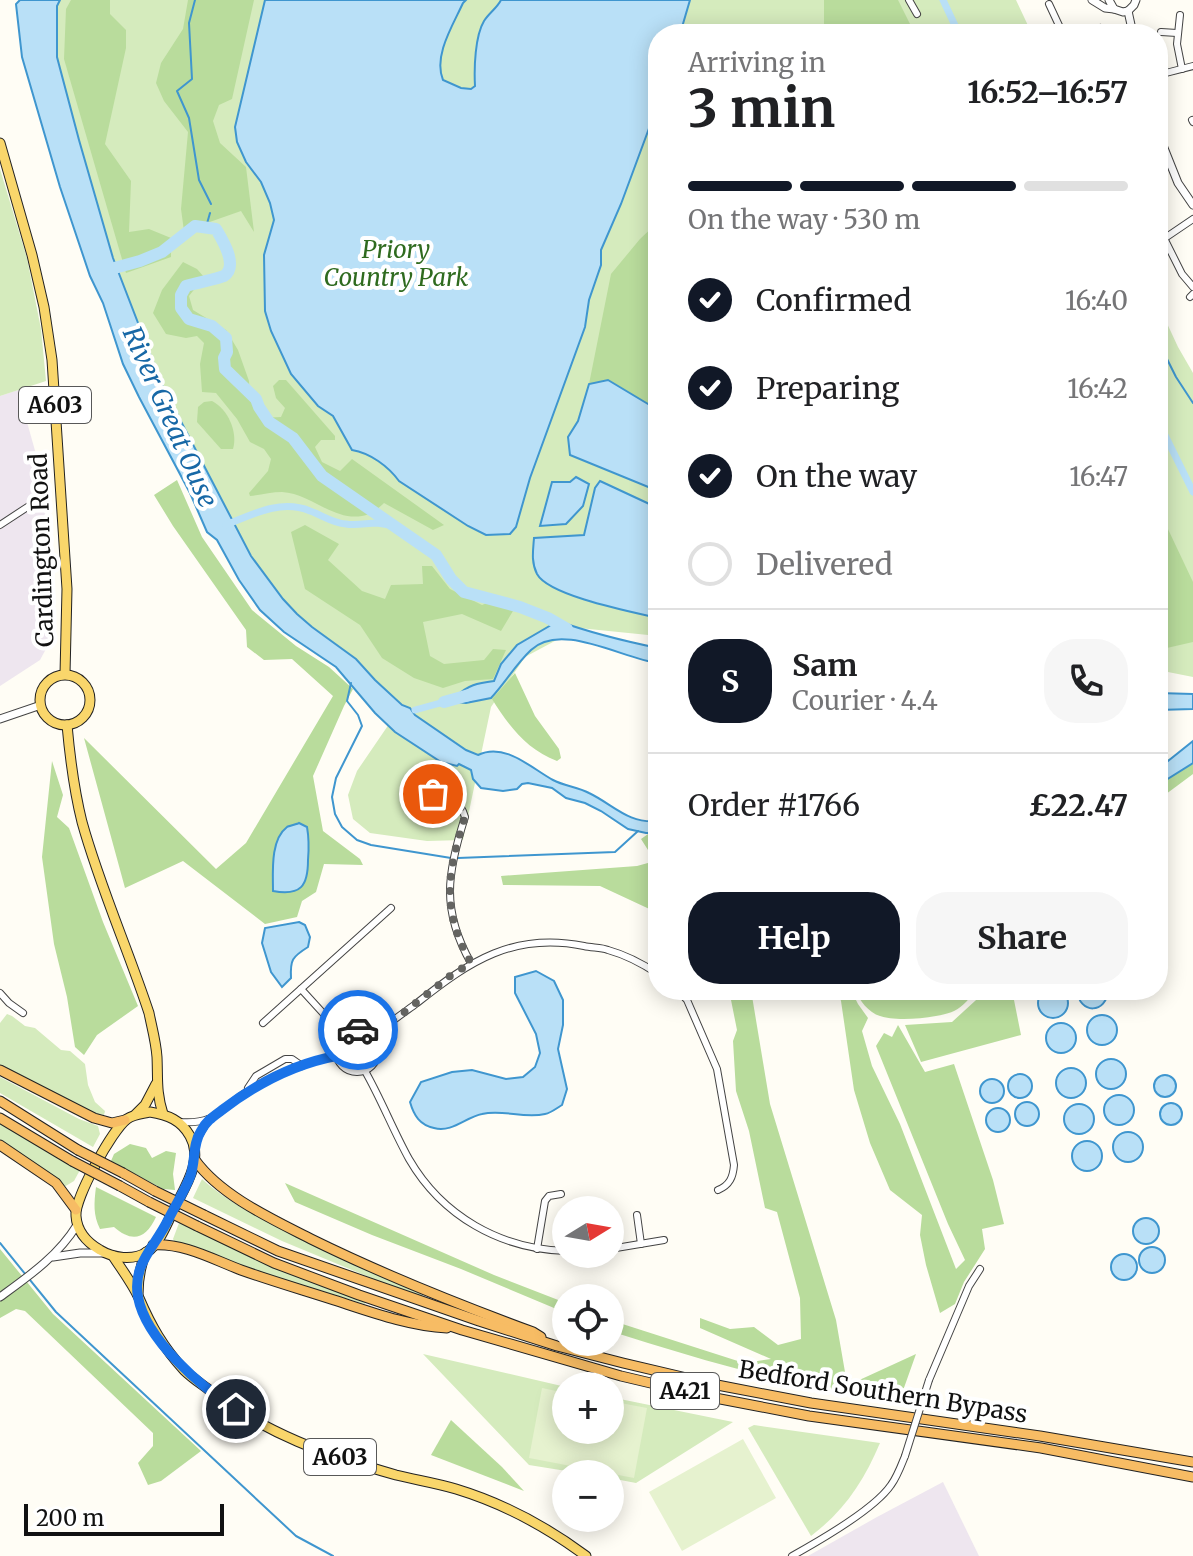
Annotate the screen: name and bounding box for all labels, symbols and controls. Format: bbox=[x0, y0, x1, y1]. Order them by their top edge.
text: Arriving in bbox=[688, 46, 826, 79]
text: 16:52–16:57 bbox=[967, 73, 1128, 111]
text: 3 min bbox=[688, 76, 835, 141]
text: On the way · 530 m bbox=[688, 203, 920, 236]
park label: Priory Country Park bbox=[324, 234, 468, 293]
icon: check bbox=[688, 278, 732, 322]
text: Confirmed bbox=[756, 281, 911, 319]
text: 16:40 bbox=[1065, 284, 1128, 317]
water label: River Great Ouse bbox=[116, 321, 225, 512]
icon: check bbox=[688, 366, 732, 410]
text: Preparing bbox=[756, 369, 899, 407]
text: 16:42 bbox=[1067, 372, 1128, 405]
road number: A603 bbox=[19, 387, 91, 423]
street label: Cardington Road bbox=[23, 452, 60, 648]
icon: check bbox=[688, 454, 732, 498]
text: On the way bbox=[756, 457, 917, 495]
text: 16:47 bbox=[1069, 460, 1128, 493]
text: Delivered bbox=[756, 545, 893, 583]
button: phone bbox=[1044, 639, 1128, 723]
text: Sam bbox=[792, 646, 857, 684]
text: S bbox=[721, 662, 739, 700]
text: Courier · 4.4 bbox=[792, 684, 938, 717]
pin bbox=[399, 760, 467, 828]
icon: bag bbox=[411, 772, 455, 816]
text: Order #1766 bbox=[688, 786, 860, 824]
text: £22.47 bbox=[1028, 786, 1128, 824]
button: Help bbox=[688, 892, 900, 984]
button: Share bbox=[916, 892, 1128, 984]
courier bbox=[318, 990, 398, 1070]
icon: car bbox=[336, 1008, 380, 1052]
north arrow bbox=[552, 1196, 624, 1268]
map controls bbox=[552, 1196, 624, 1532]
button: locate bbox=[552, 1284, 624, 1356]
street label: Bedford Southern Bypass bbox=[736, 1353, 1030, 1430]
button: + bbox=[552, 1372, 624, 1444]
road number: A421 bbox=[651, 1373, 719, 1409]
pin bbox=[202, 1375, 270, 1443]
icon: home bbox=[214, 1387, 258, 1431]
road number: A603 bbox=[304, 1439, 376, 1475]
button: − bbox=[552, 1460, 624, 1532]
scale bar bbox=[24, 1500, 224, 1536]
text: 200 m bbox=[36, 1504, 104, 1532]

